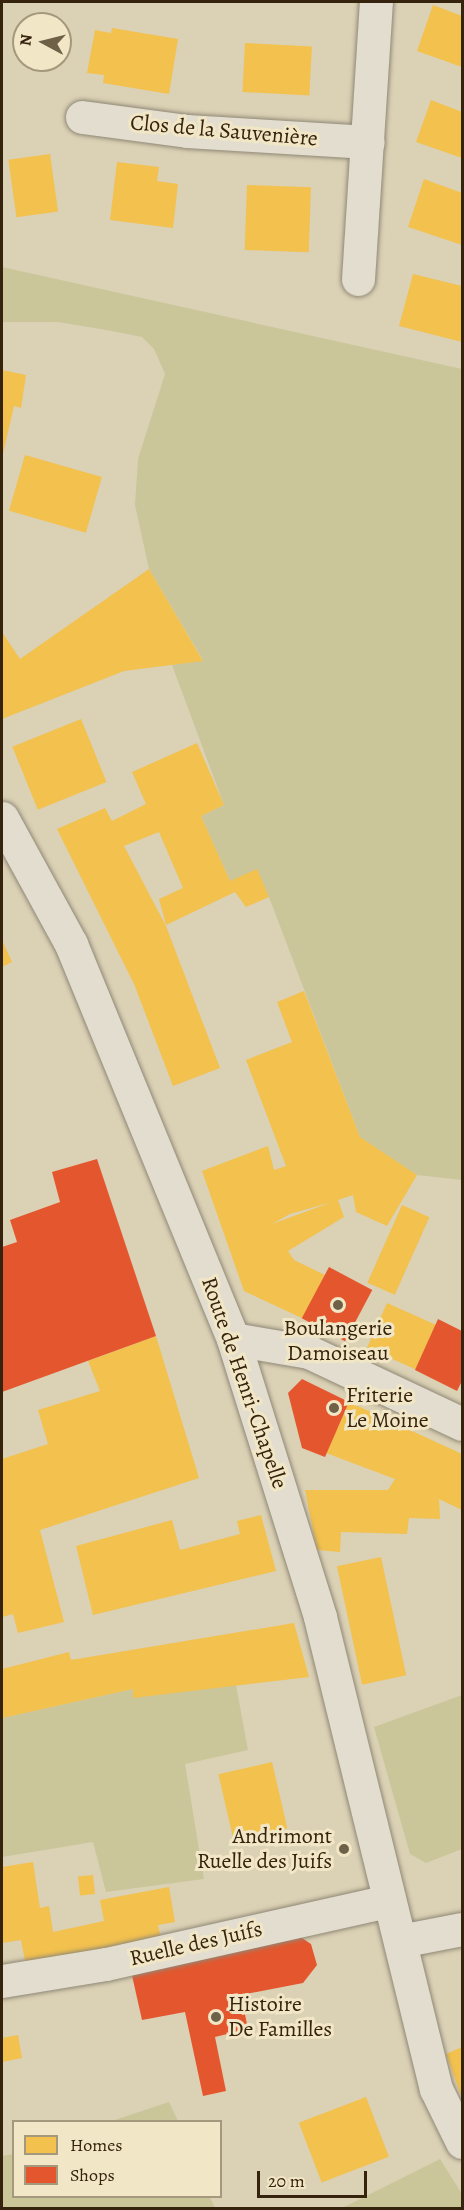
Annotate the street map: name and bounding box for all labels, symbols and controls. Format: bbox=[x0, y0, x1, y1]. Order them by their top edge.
north arrow bbox=[12, 12, 72, 72]
text: N bbox=[14, 33, 38, 47]
street label: Clos de la Sauvenière bbox=[129, 110, 319, 152]
street label: Route de Henri-Chapelle bbox=[195, 1274, 293, 1492]
marker: Boulangerie Damoiseau bbox=[331, 1298, 345, 1312]
place label: Boulangerie Damoiseau bbox=[284, 1315, 392, 1366]
place label: Friterie Le Moine bbox=[346, 1382, 429, 1434]
marker: Friterie Le Moine bbox=[327, 1401, 341, 1415]
place label: Andrimont Ruelle des Juifs bbox=[197, 1823, 332, 1874]
marker: Andrimont Ruelle des Juifs bbox=[337, 1842, 351, 1856]
street label: Ruelle des Juifs bbox=[127, 1916, 265, 1972]
place label: Histoire De Familles bbox=[228, 1991, 332, 2042]
marker: Histoire De Familles bbox=[209, 2010, 223, 2024]
legend bbox=[12, 2120, 222, 2198]
text: Homes bbox=[70, 2133, 122, 2157]
scale bar bbox=[260, 2159, 370, 2197]
text: Shops bbox=[70, 2163, 115, 2187]
text: 20 m bbox=[268, 2169, 305, 2193]

